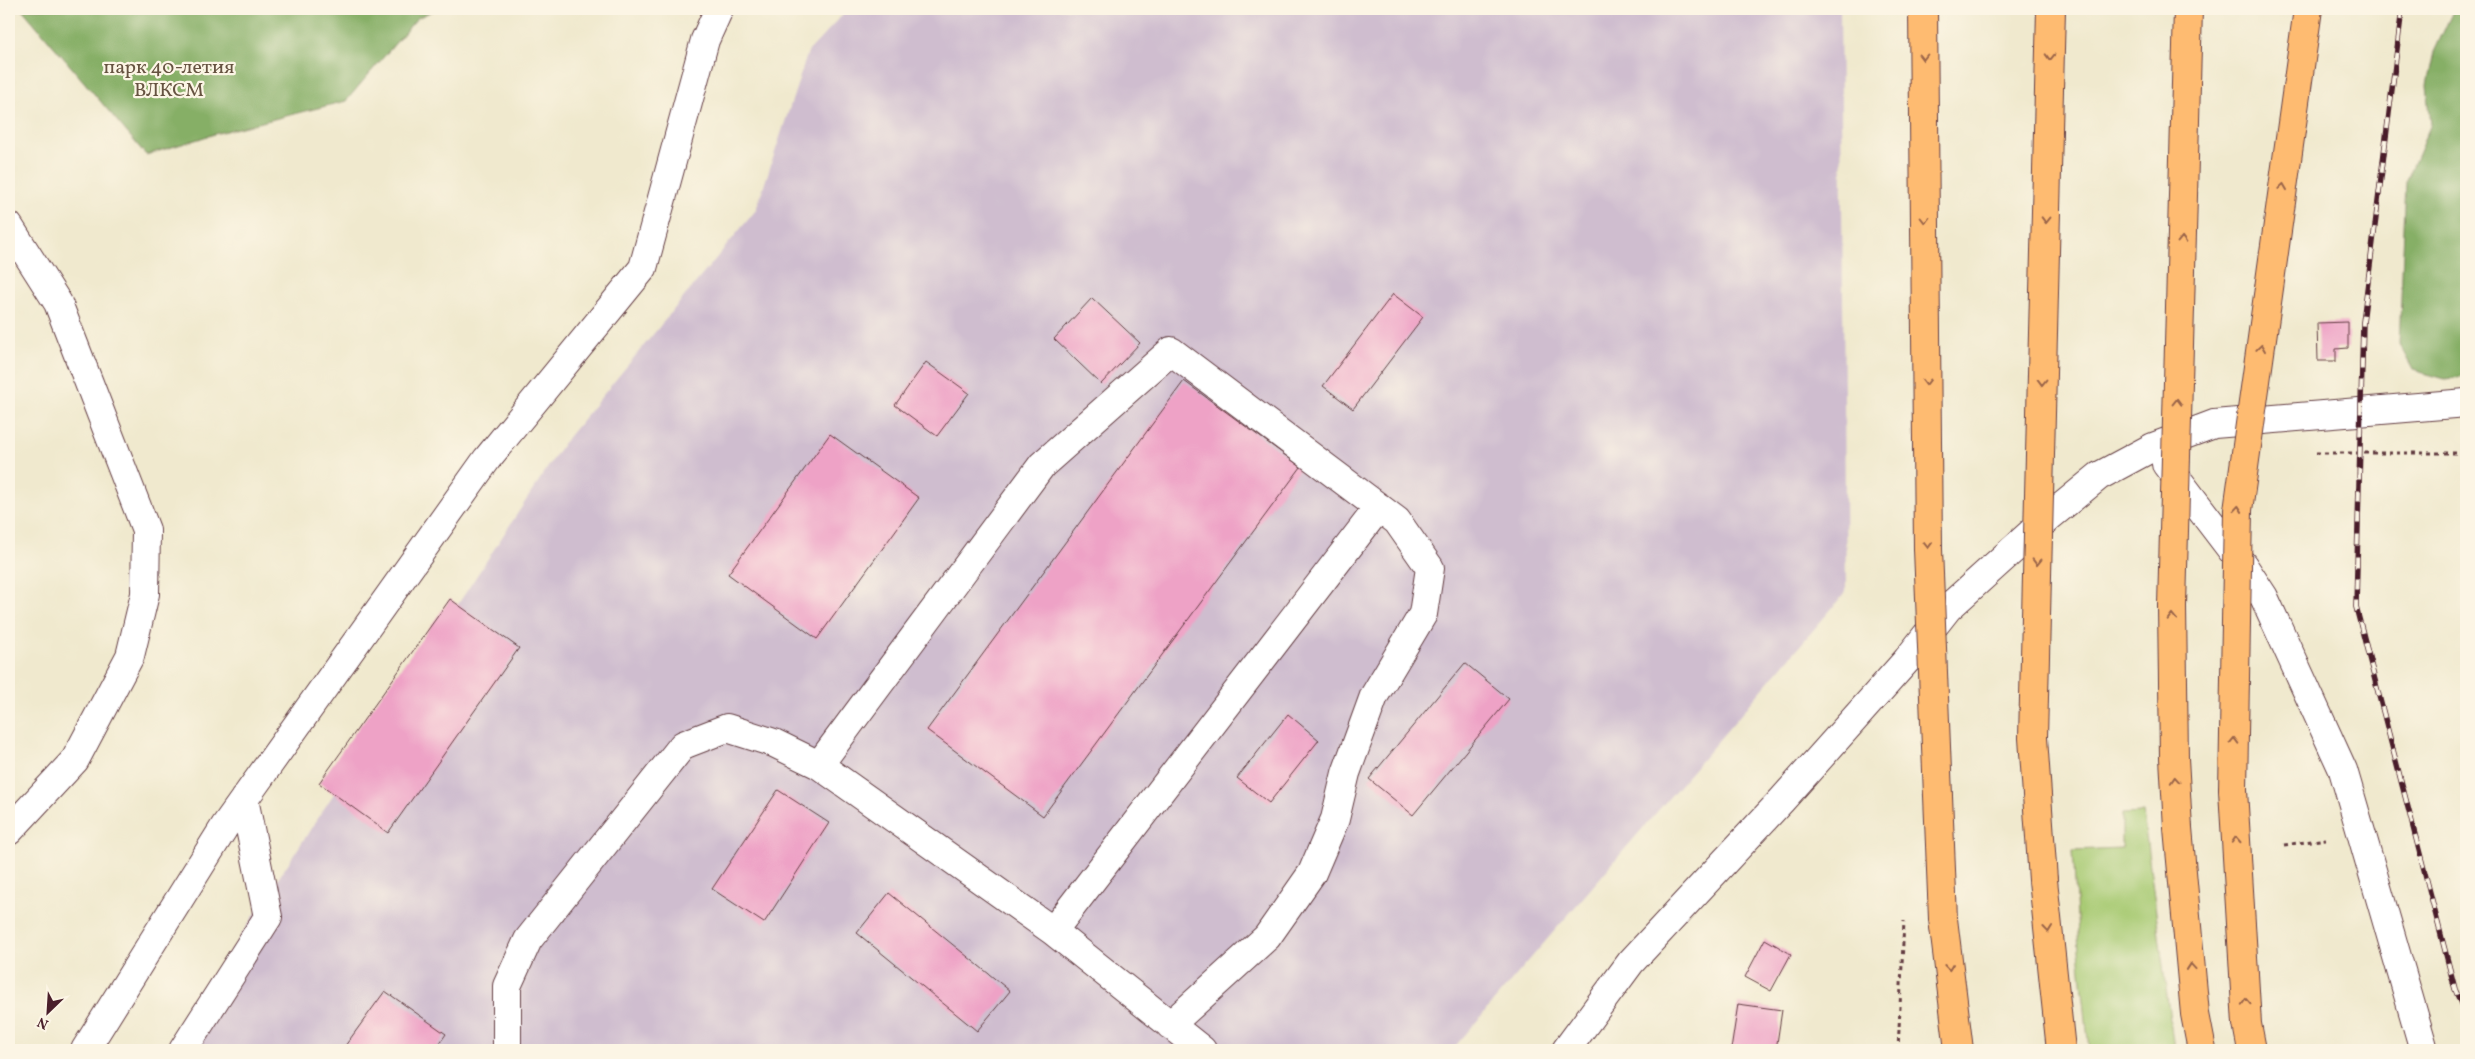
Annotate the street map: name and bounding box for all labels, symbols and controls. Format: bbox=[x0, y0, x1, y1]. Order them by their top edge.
park label: парк 40-летия ВЛКСМ bbox=[104, 54, 234, 105]
one-way arrow bbox=[1918, 54, 1929, 62]
one-way arrow bbox=[2045, 54, 2055, 62]
one-way arrow bbox=[2278, 182, 2288, 191]
one-way arrow bbox=[1920, 216, 1930, 224]
one-way arrow bbox=[2041, 216, 2051, 224]
one-way arrow bbox=[2176, 236, 2187, 244]
one-way arrow bbox=[2255, 343, 2265, 352]
one-way arrow bbox=[1921, 379, 1931, 387]
one-way arrow bbox=[2037, 379, 2047, 387]
one-way arrow bbox=[2172, 398, 2182, 406]
one-way arrow bbox=[2233, 504, 2244, 512]
one-way arrow bbox=[1923, 542, 1933, 549]
one-way arrow bbox=[2032, 559, 2042, 567]
one-way arrow bbox=[2167, 613, 2177, 620]
one-way arrow bbox=[2229, 737, 2239, 744]
one-way arrow bbox=[2170, 775, 2181, 783]
one-way arrow bbox=[2231, 836, 2242, 844]
one-way arrow bbox=[2042, 925, 2053, 933]
one-way arrow bbox=[2186, 963, 2197, 971]
one-way arrow bbox=[1943, 964, 1954, 972]
north arrow bbox=[22, 986, 72, 1036]
one-way arrow bbox=[2240, 998, 2251, 1006]
text: N bbox=[35, 1012, 52, 1033]

